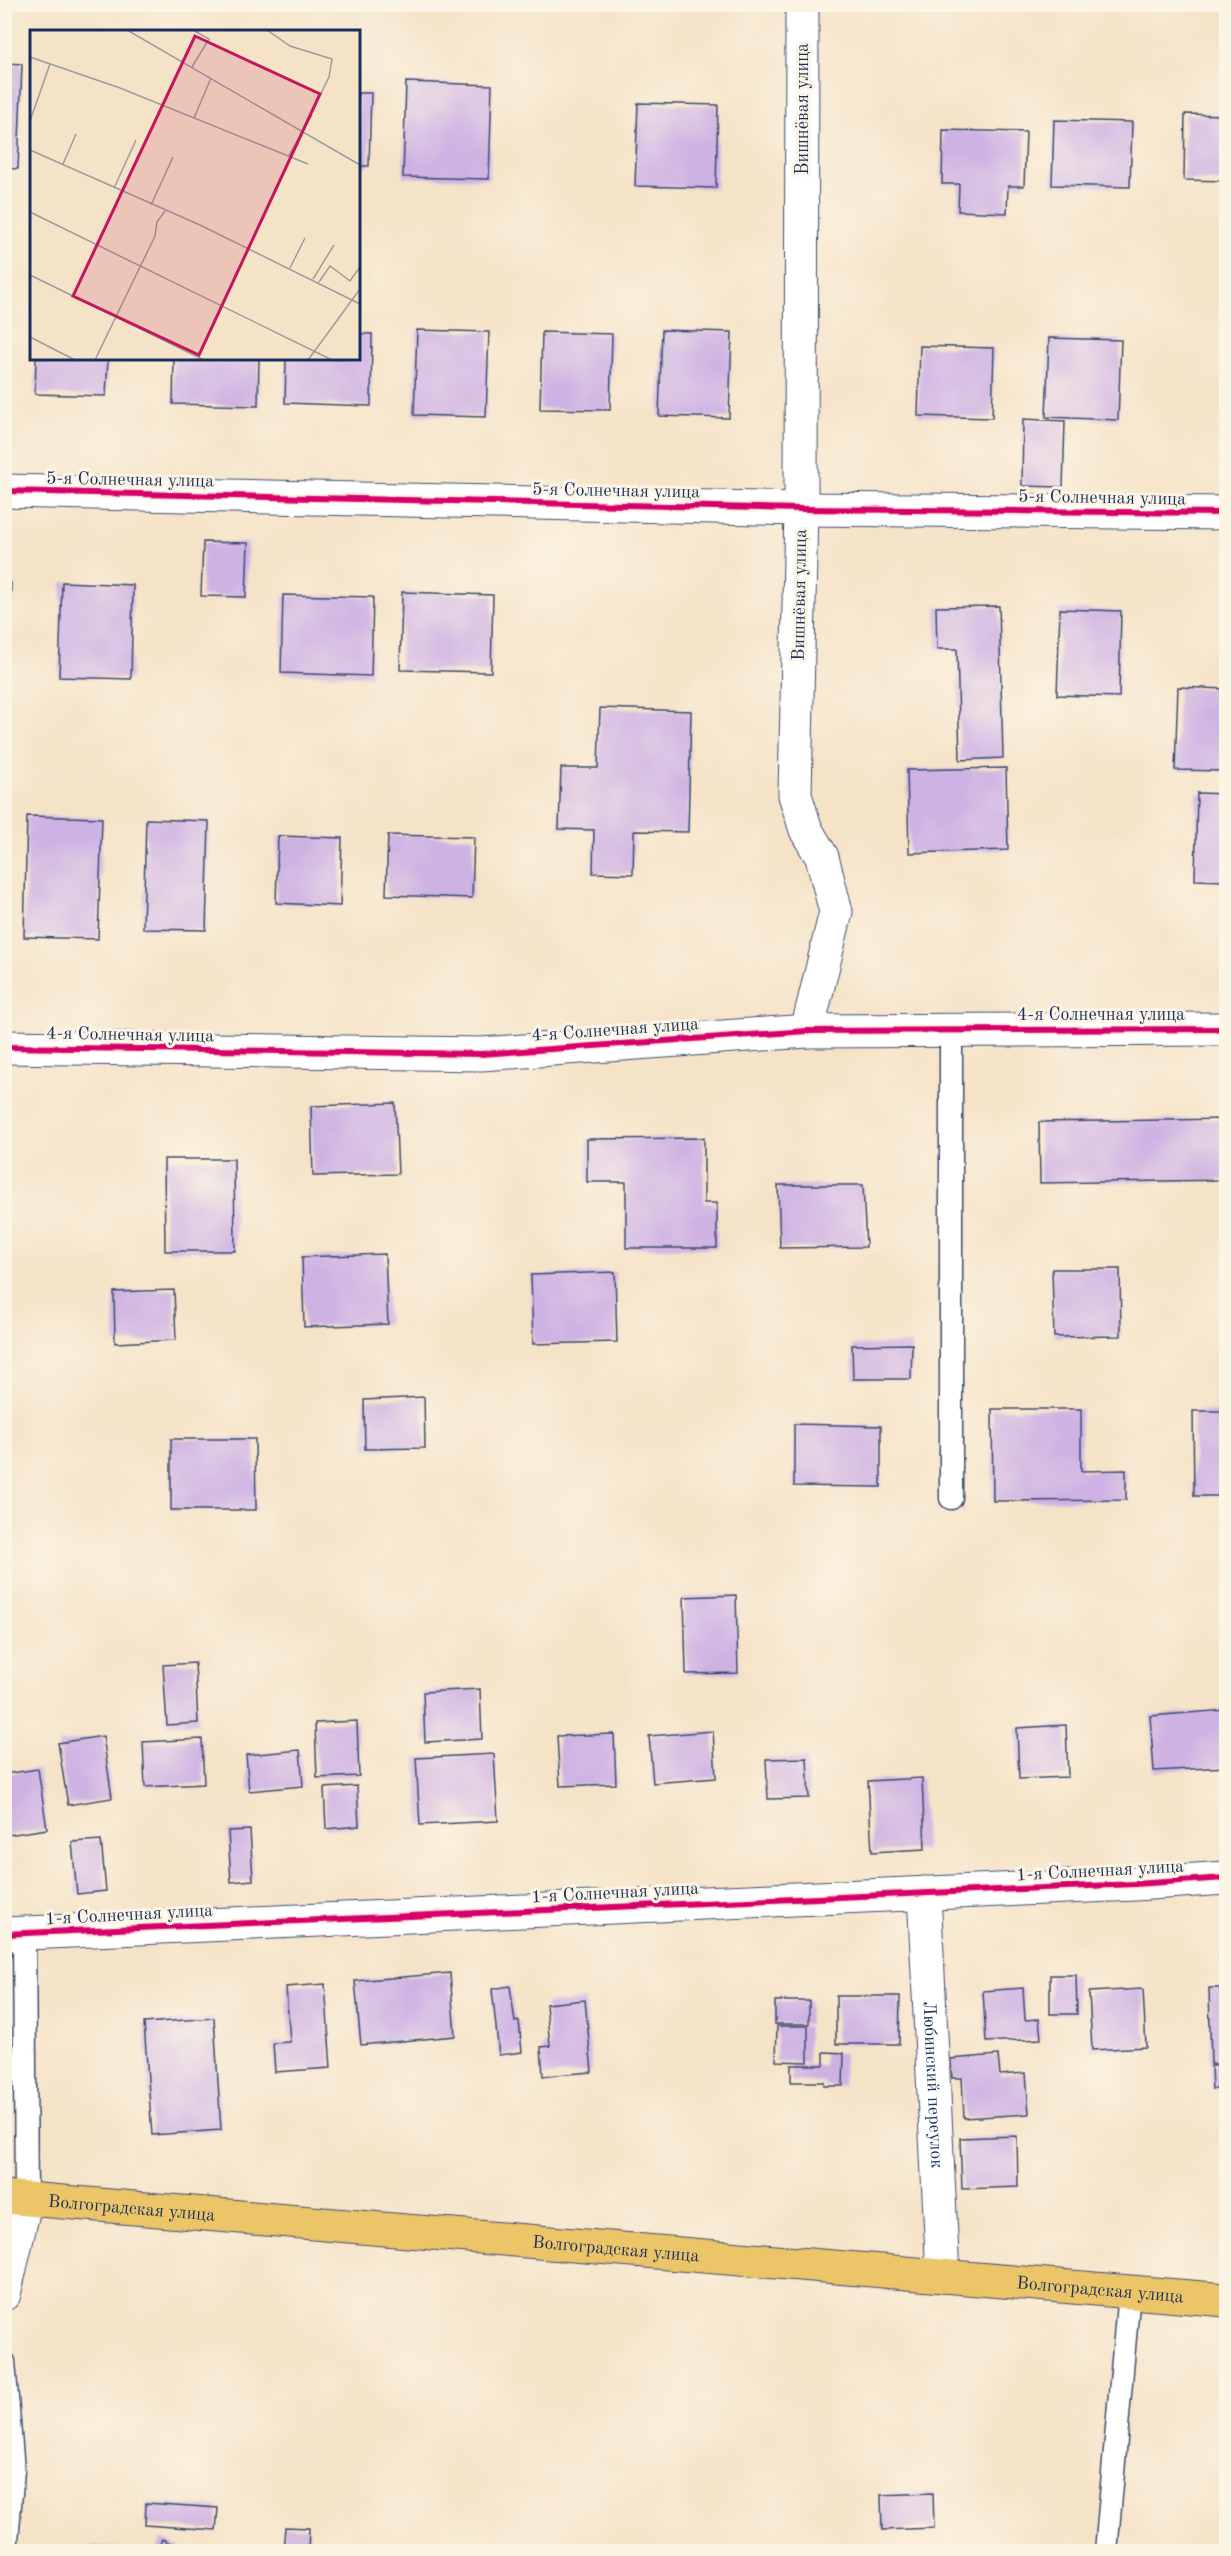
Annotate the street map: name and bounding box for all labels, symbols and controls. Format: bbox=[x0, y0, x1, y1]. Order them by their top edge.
inset map bbox=[30, 30, 360, 360]
street label: Вишнёвая улица bbox=[794, 43, 812, 175]
street label: 5-я Солнечная улица bbox=[46, 470, 214, 490]
street label: 5-я Солнечная улица bbox=[532, 481, 700, 501]
street label: 5-я Солнечная улица bbox=[1018, 488, 1186, 508]
street label: Вишнёвая улица bbox=[790, 529, 810, 661]
street label: 4-я Солнечная улица bbox=[1017, 1006, 1185, 1024]
street label: 4-я Солнечная улица bbox=[531, 1015, 700, 1045]
street label: 4-я Солнечная улица bbox=[46, 1025, 214, 1045]
street label: 1-я Солнечная улица bbox=[1016, 1858, 1184, 1884]
street label: 1-я Солнечная улица bbox=[531, 1880, 699, 1906]
street label: 1-я Солнечная улица bbox=[45, 1902, 213, 1928]
street label: Любинский переулок bbox=[919, 2001, 946, 2169]
street label: Волгоградская улица bbox=[47, 2193, 216, 2225]
street label: Волгоградская улица bbox=[532, 2234, 700, 2266]
street label: Волгоградская улица bbox=[1016, 2274, 1184, 2306]

